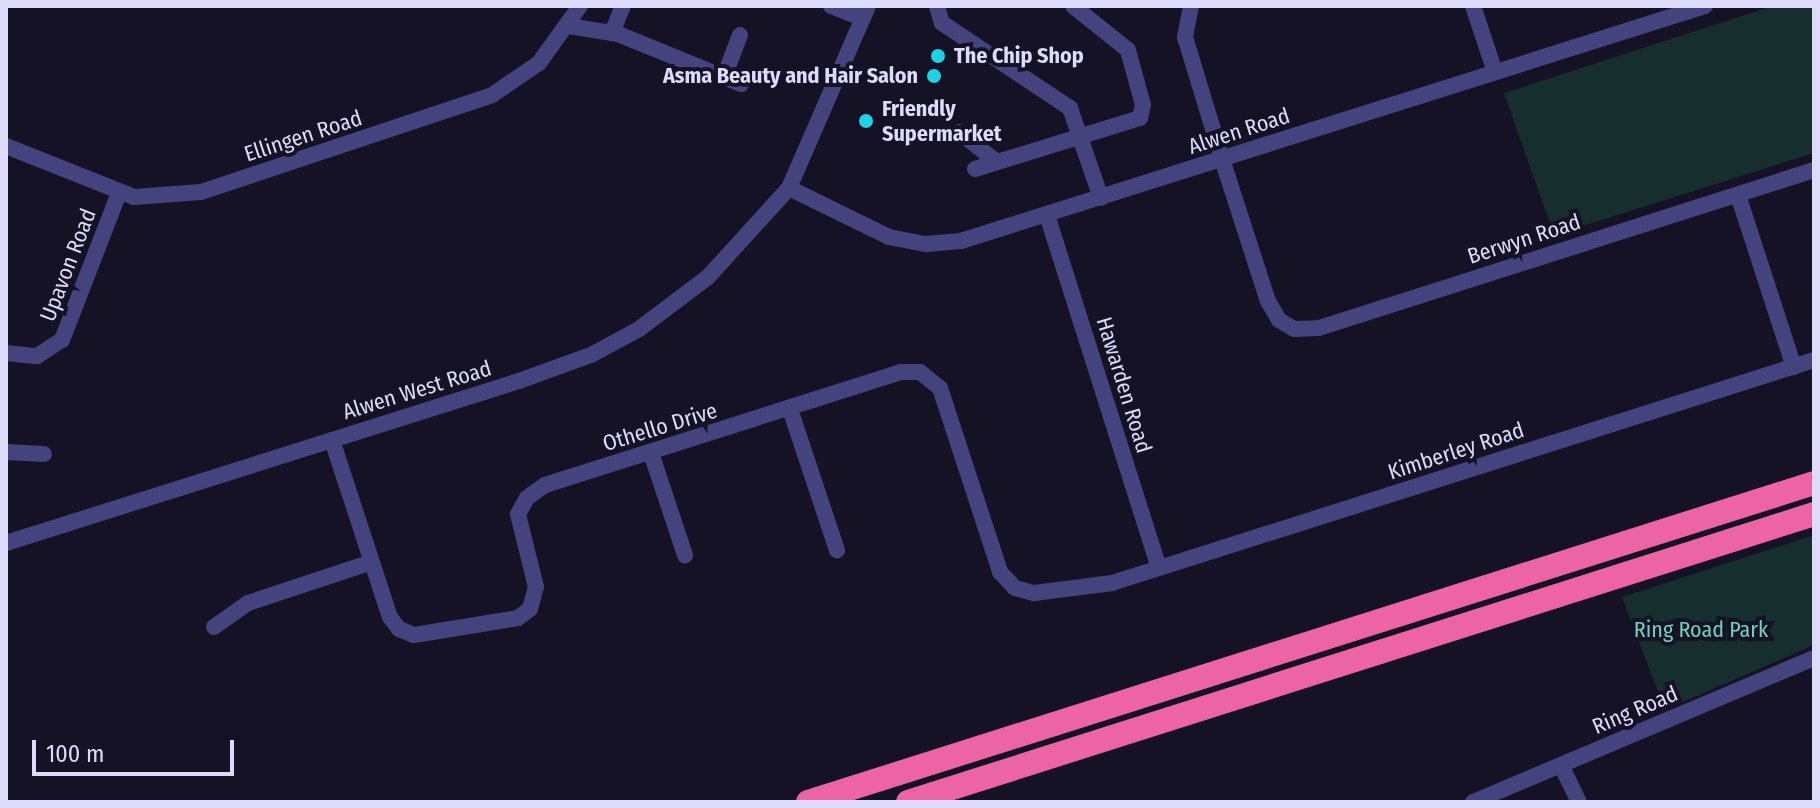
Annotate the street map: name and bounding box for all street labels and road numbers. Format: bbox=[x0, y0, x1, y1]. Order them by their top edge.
street label: Alwen Road bbox=[1185, 102, 1293, 160]
street label: Ellingen Road bbox=[241, 105, 365, 167]
street label: Upavon Road bbox=[34, 205, 102, 325]
street label: Berwyn Road bbox=[1464, 208, 1584, 270]
street label: Hawarden Road bbox=[1091, 314, 1157, 456]
street label: Alwen West Road bbox=[340, 355, 494, 425]
street label: Othello Drive bbox=[600, 397, 720, 457]
street label: Kimberley Road bbox=[1385, 417, 1527, 485]
street label: Ring Road bbox=[1588, 680, 1682, 740]

